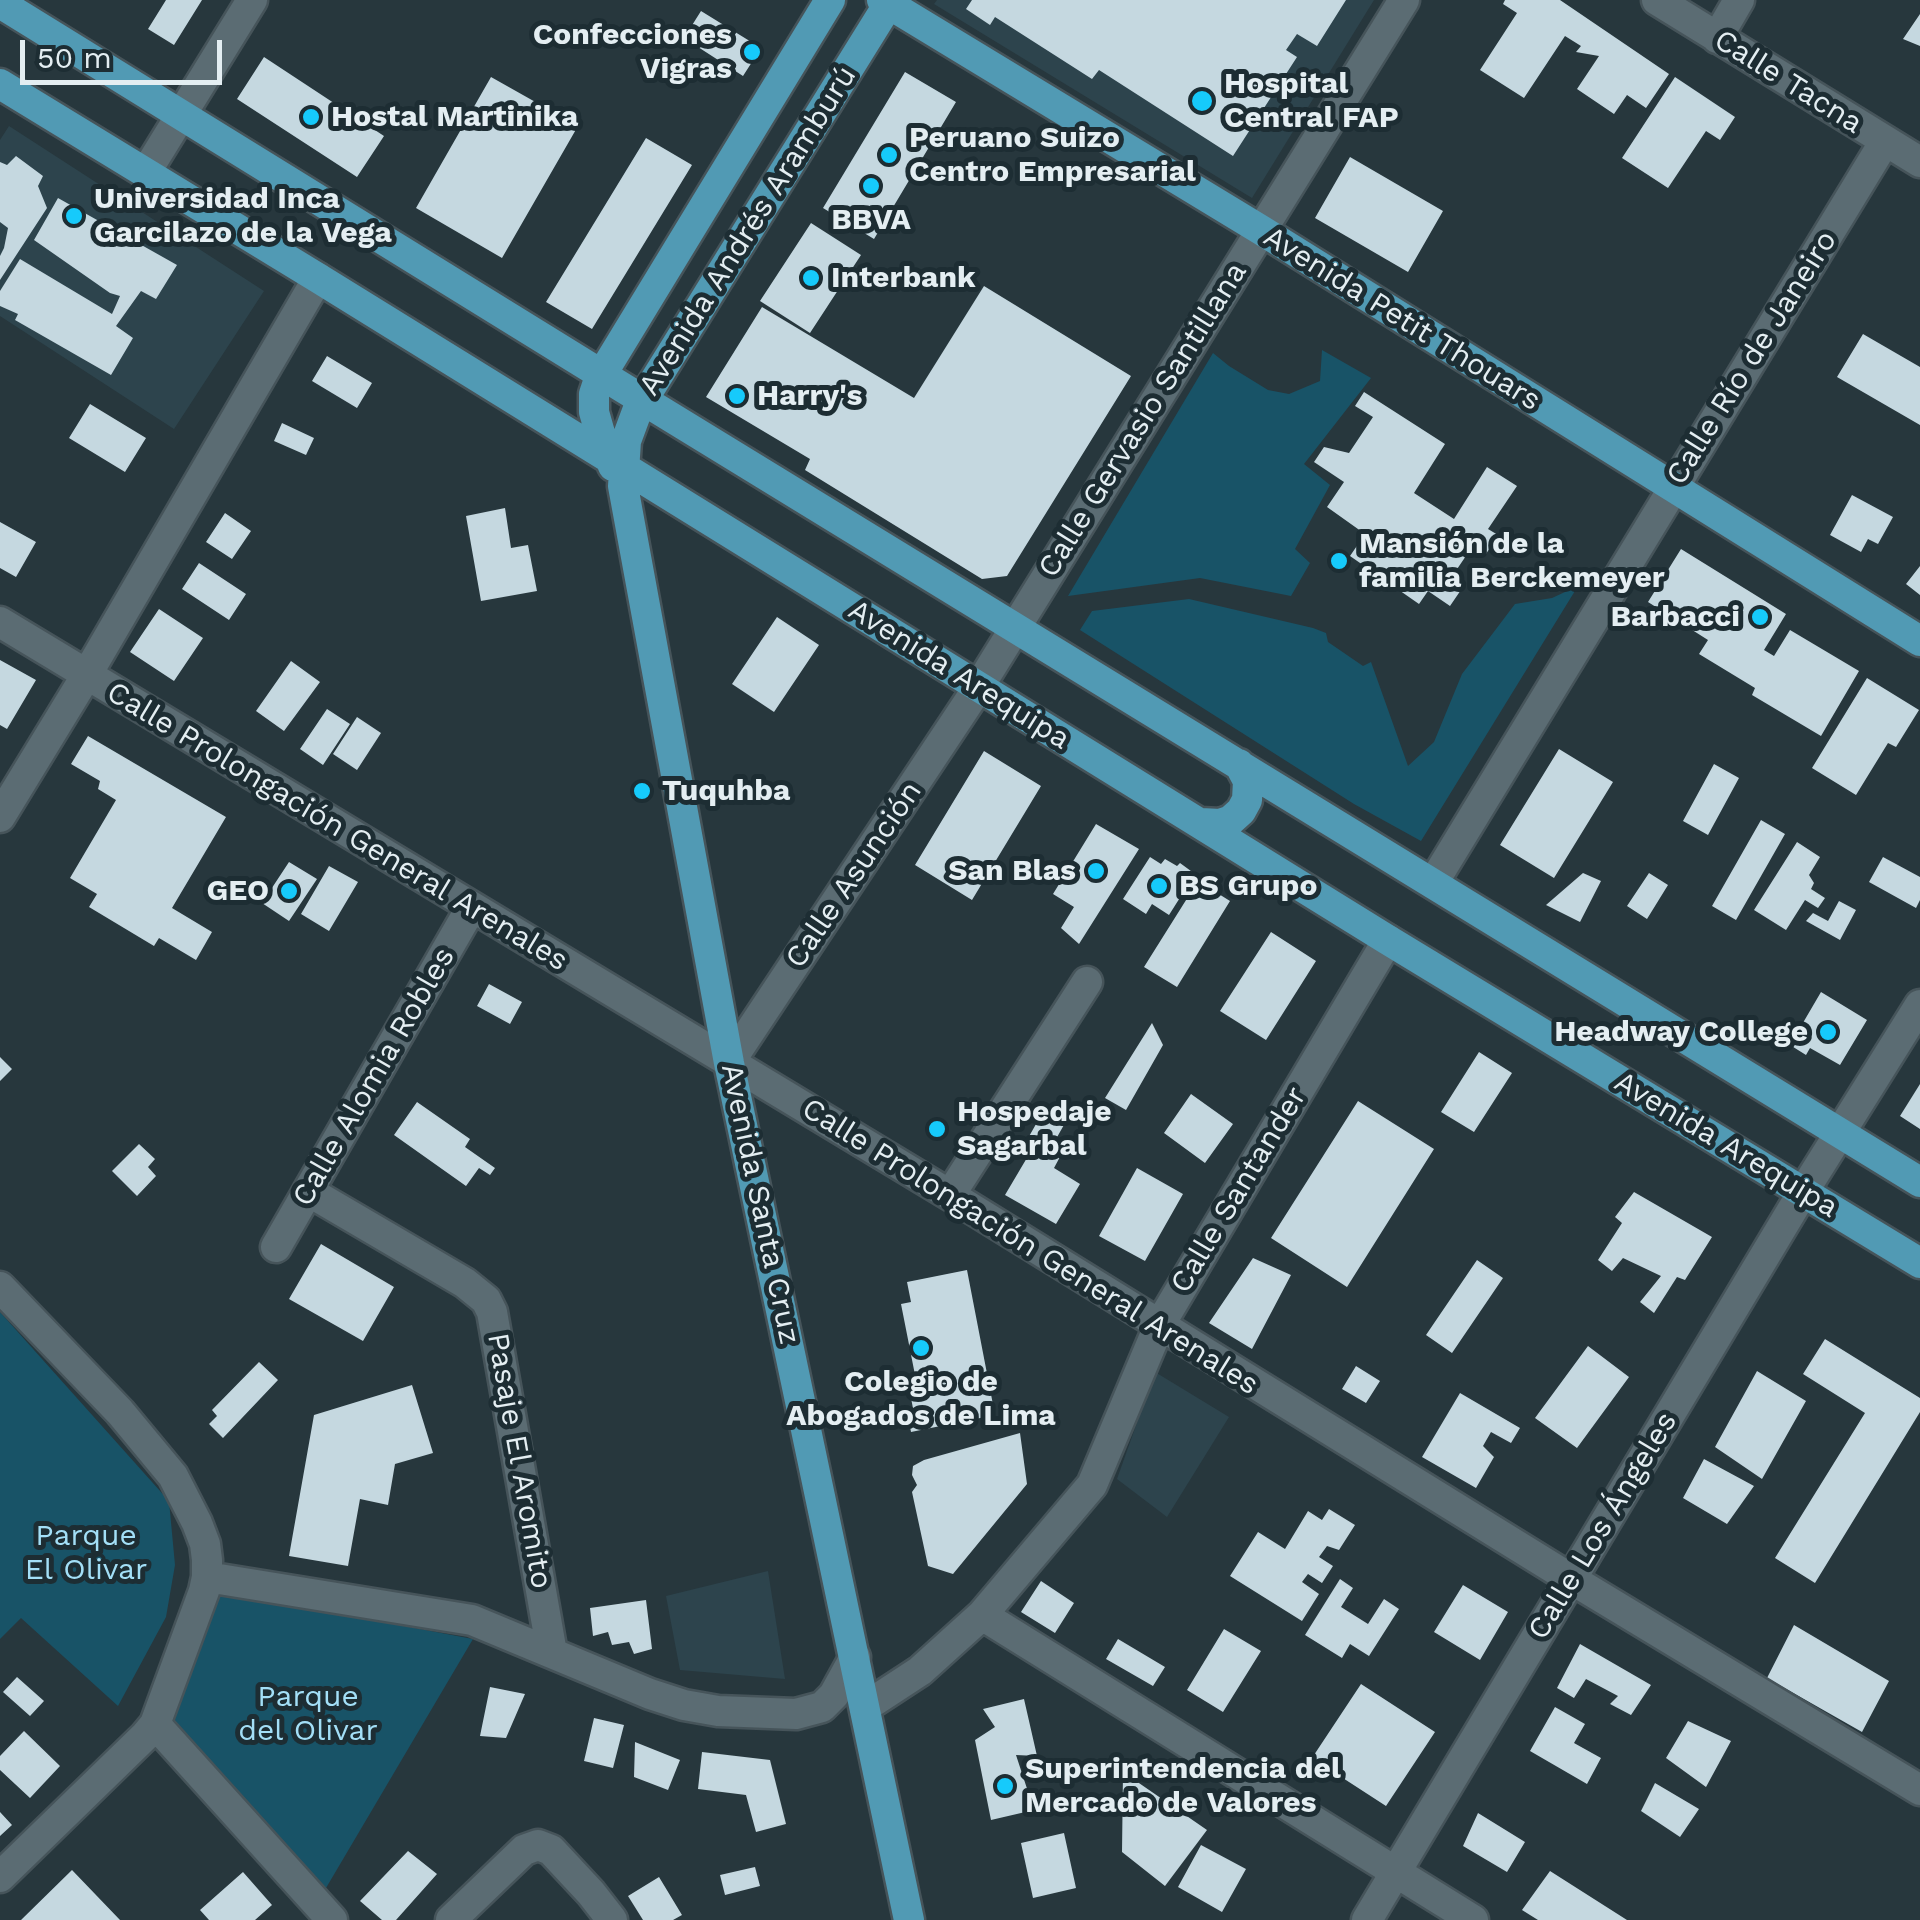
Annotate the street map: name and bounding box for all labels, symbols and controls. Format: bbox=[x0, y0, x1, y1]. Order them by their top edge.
place label: Confecciones Vigras bbox=[533, 17, 732, 88]
scale bar bbox=[25, 20, 228, 82]
street label: Calle Tacna bbox=[1707, 22, 1869, 142]
text: 50 m bbox=[37, 40, 112, 75]
marker: Confecciones Vigras bbox=[741, 41, 763, 63]
street label: Avenida Andrés Aramburú bbox=[632, 60, 864, 402]
place label: Hospital Central FAP bbox=[1224, 66, 1399, 136]
marker: Hospital Central FAP bbox=[1189, 88, 1215, 114]
place label: Hostal Martinika bbox=[331, 99, 578, 135]
marker: Hostal Martinika bbox=[300, 106, 322, 128]
place label: Peruano Suizo Centro Empresarial bbox=[909, 120, 1196, 190]
marker: Peruano Suizo Centro Empresarial bbox=[878, 144, 900, 166]
marker: BBVA bbox=[860, 175, 882, 197]
place label: Universidad Inca Garcilazo de la Vega bbox=[94, 181, 392, 252]
place label: BBVA bbox=[831, 202, 911, 238]
marker: Universidad Inca Garcilazo de la Vega bbox=[63, 205, 85, 227]
street label: Avenida Petit Thouars bbox=[1257, 219, 1547, 419]
street label: Calle Río de Janeiro bbox=[1659, 224, 1845, 492]
street label: Calle Gervasio Santillana bbox=[1031, 256, 1255, 584]
place label: Interbank bbox=[831, 260, 976, 296]
marker: Interbank bbox=[800, 267, 822, 289]
place label: Harry's bbox=[757, 378, 863, 414]
marker: Harry's bbox=[726, 385, 748, 407]
place label: Mansión de la familia Berckemeyer bbox=[1359, 526, 1665, 596]
marker: Mansión de la familia Berckemeyer bbox=[1328, 550, 1350, 572]
street label: Avenida Arequipa bbox=[842, 592, 1076, 758]
place label: Barbacci bbox=[1611, 599, 1740, 635]
marker: Barbacci bbox=[1749, 606, 1771, 628]
street label: Calle Prolongación General Arenales bbox=[100, 675, 574, 979]
place label: Tuquhba bbox=[662, 773, 790, 809]
street label: Calle Asunción bbox=[778, 775, 930, 975]
marker: Tuquhba bbox=[631, 780, 653, 802]
place label: San Blas bbox=[948, 853, 1076, 889]
marker: San Blas bbox=[1085, 860, 1107, 882]
place label: BS Grupo bbox=[1179, 868, 1317, 904]
place label: GEO bbox=[206, 873, 269, 909]
marker: BS Grupo bbox=[1148, 875, 1170, 897]
marker: GEO bbox=[278, 880, 300, 902]
street label: Calle Alomia Robles bbox=[285, 941, 463, 1213]
place label: Headway College bbox=[1554, 1014, 1808, 1050]
marker: Headway College bbox=[1817, 1021, 1839, 1043]
street label: Avenida Santa Cruz bbox=[713, 1061, 807, 1347]
street label: Avenida Arequipa bbox=[1608, 1064, 1844, 1226]
street label: Calle Santander bbox=[1163, 1080, 1315, 1300]
street label: Calle Prolongación General Arenales bbox=[795, 1091, 1265, 1403]
place label: Hospedaje Sagarbal bbox=[957, 1094, 1112, 1164]
marker: Hospedaje Sagarbal bbox=[926, 1118, 948, 1140]
street label: Pasaje El Aromito bbox=[479, 1330, 559, 1592]
marker: Colegio de Abogados de Lima bbox=[910, 1337, 932, 1359]
place label: Colegio de Abogados de Lima bbox=[786, 1364, 1056, 1434]
street label: Calle Los Ángeles bbox=[1521, 1406, 1685, 1646]
park label: Parque El Olivar bbox=[25, 1518, 147, 1588]
park label: Parque del Olivar bbox=[238, 1679, 378, 1750]
place label: Superintendencia del Mercado de Valores bbox=[1025, 1751, 1341, 1822]
marker: Superintendencia del Mercado de Valores bbox=[994, 1775, 1016, 1797]

